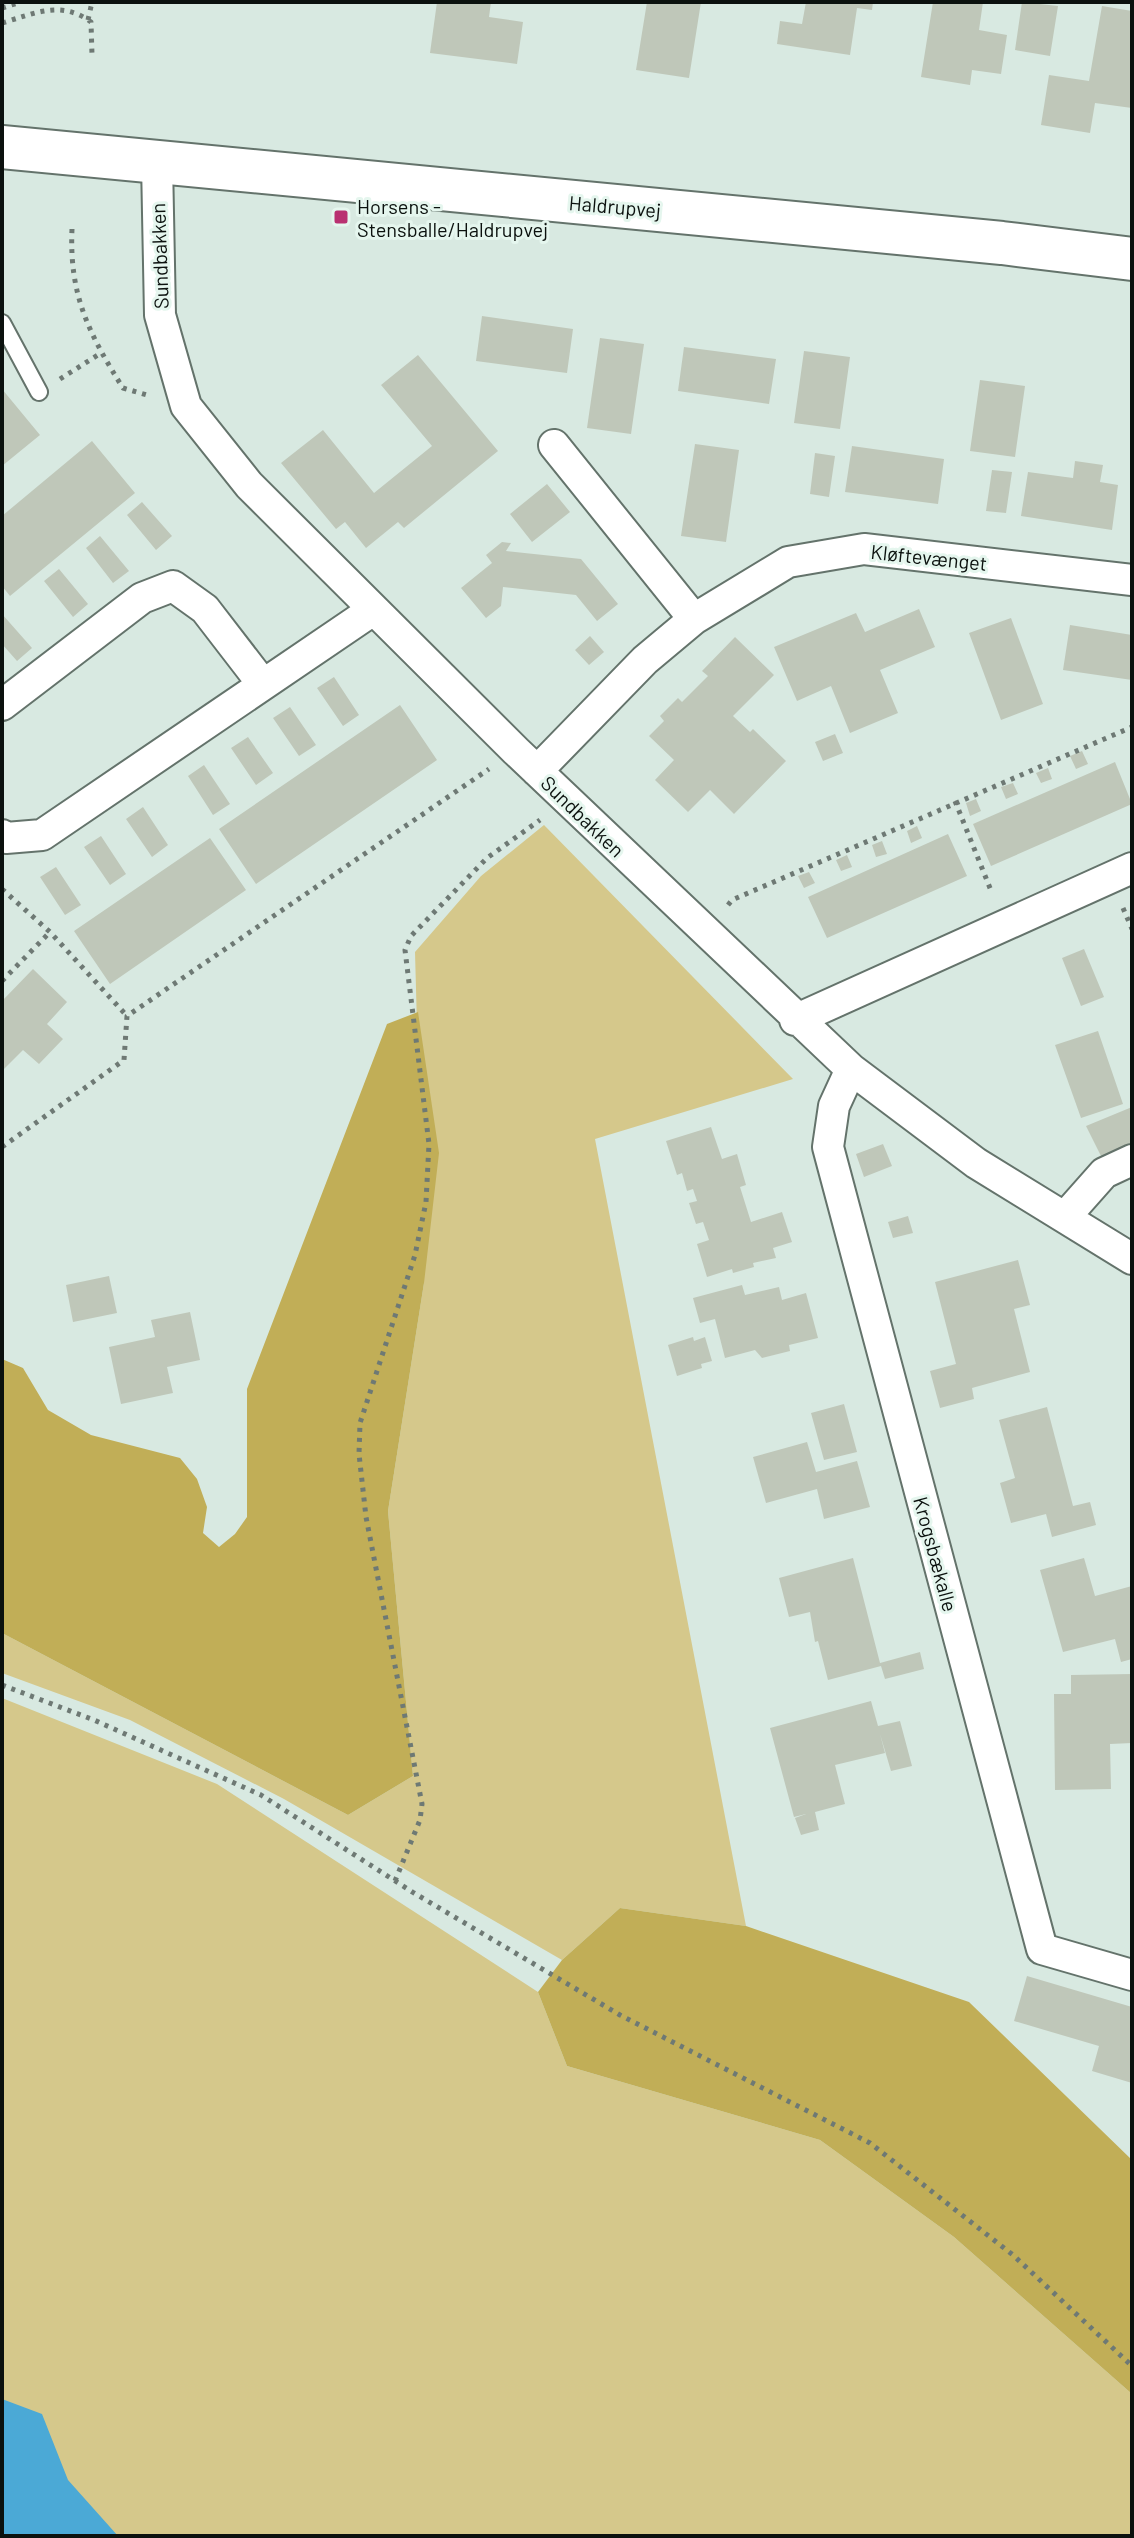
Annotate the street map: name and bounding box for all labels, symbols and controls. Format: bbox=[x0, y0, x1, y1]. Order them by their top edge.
street label: Haldrupvej bbox=[568, 190, 662, 222]
place label: Horsens - Stensballe/Haldrupvej bbox=[357, 194, 548, 241]
street label: Sundbakken bbox=[145, 203, 173, 309]
marker: Horsens - Stensballe/Haldrupvej bbox=[332, 208, 350, 226]
street label: Kløftevænget bbox=[870, 539, 988, 575]
street label: Sundbakken bbox=[536, 770, 630, 862]
street label: Krogsbækalle bbox=[909, 1494, 963, 1614]

